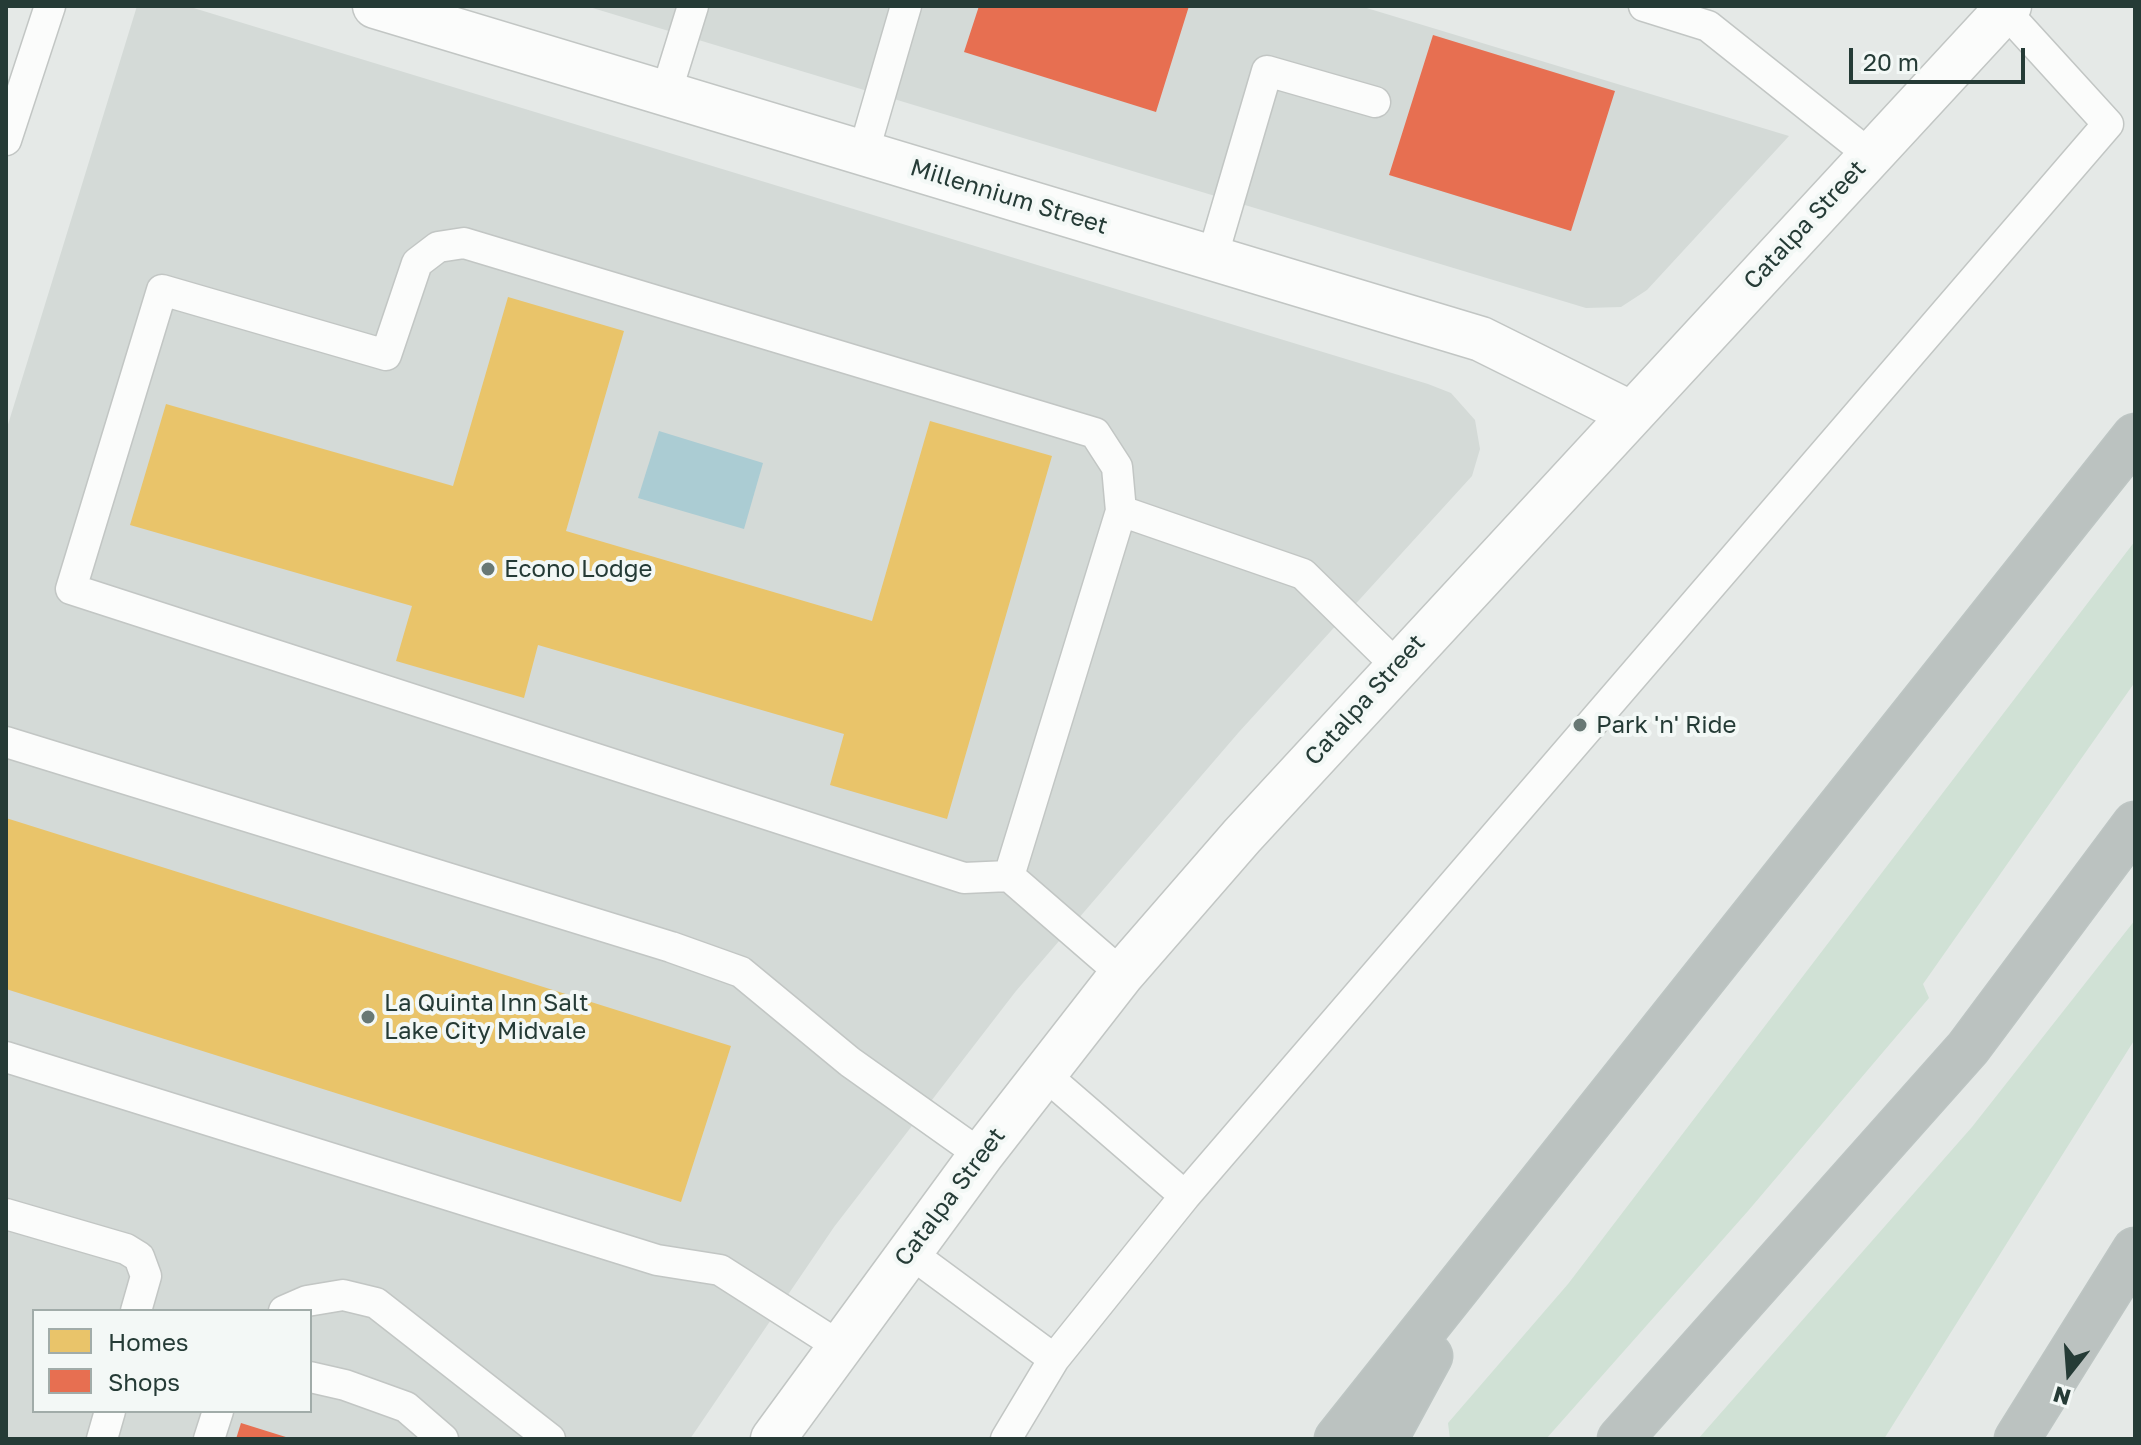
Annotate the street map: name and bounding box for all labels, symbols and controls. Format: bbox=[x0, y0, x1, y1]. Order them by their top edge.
scale bar bbox=[1853, 32, 2029, 82]
text: 20 m bbox=[1863, 47, 1919, 76]
street label: Millennium Street bbox=[907, 153, 1111, 241]
street label: Catalpa Street bbox=[1738, 155, 1872, 295]
place label: Econo Lodge bbox=[504, 555, 652, 583]
marker: Econo Lodge bbox=[479, 560, 497, 578]
street label: Catalpa Street bbox=[1299, 629, 1431, 771]
place label: Park 'n' Ride bbox=[1596, 711, 1736, 739]
marker: Park 'n' Ride bbox=[1571, 716, 1589, 734]
place label: La Quinta Inn Salt Lake City Midvale bbox=[384, 989, 589, 1045]
marker: La Quinta Inn Salt Lake City Midvale bbox=[359, 1008, 377, 1026]
street label: Catalpa Street bbox=[889, 1122, 1011, 1272]
legend bbox=[32, 1309, 312, 1413]
text: Homes bbox=[108, 1327, 189, 1356]
north arrow bbox=[2029, 1333, 2109, 1413]
text: Shops bbox=[108, 1367, 180, 1396]
text: N bbox=[2050, 1381, 2074, 1412]

